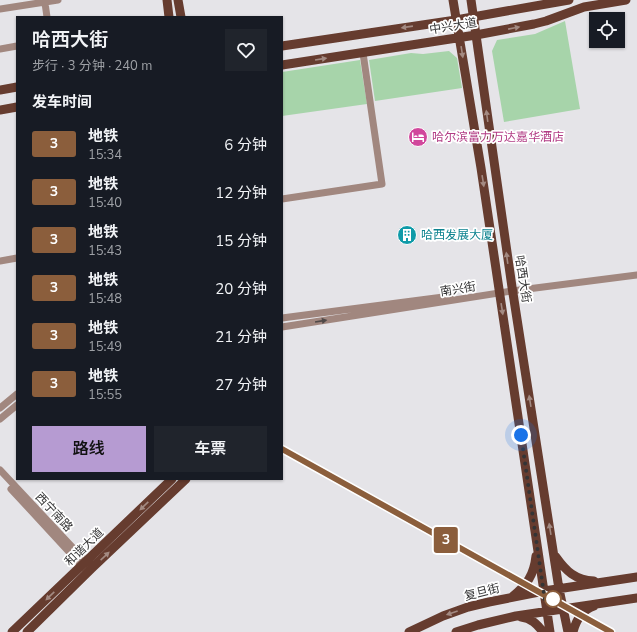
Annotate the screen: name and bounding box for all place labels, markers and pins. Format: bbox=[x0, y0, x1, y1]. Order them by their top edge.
hotel icon: 哈尔滨富力万达嘉华酒店 bbox=[407, 126, 429, 148]
place label: 哈尔滨富力万达嘉华酒店 bbox=[432, 129, 564, 145]
building icon: 哈西发展大厦 bbox=[396, 224, 418, 246]
place label: 哈西发展大厦 bbox=[421, 227, 493, 243]
unlabelled marker bbox=[544, 590, 562, 608]

